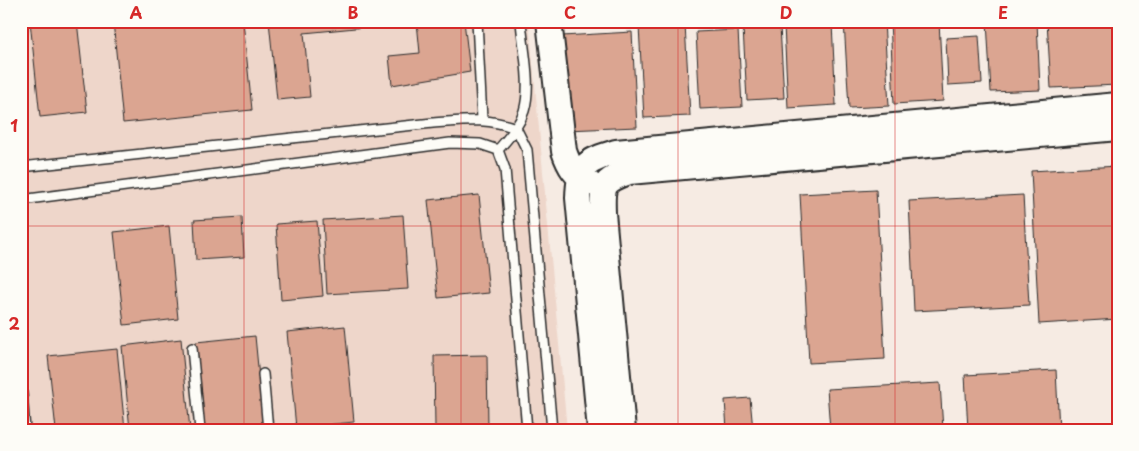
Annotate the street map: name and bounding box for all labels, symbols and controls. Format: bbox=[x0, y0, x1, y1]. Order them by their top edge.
text: A bbox=[130, 0, 143, 24]
text: B bbox=[348, 0, 359, 24]
text: C bbox=[564, 0, 576, 24]
text: D bbox=[780, 0, 792, 24]
text: E bbox=[998, 0, 1008, 24]
text: 1 bbox=[10, 113, 18, 137]
text: 2 bbox=[8, 311, 20, 335]

